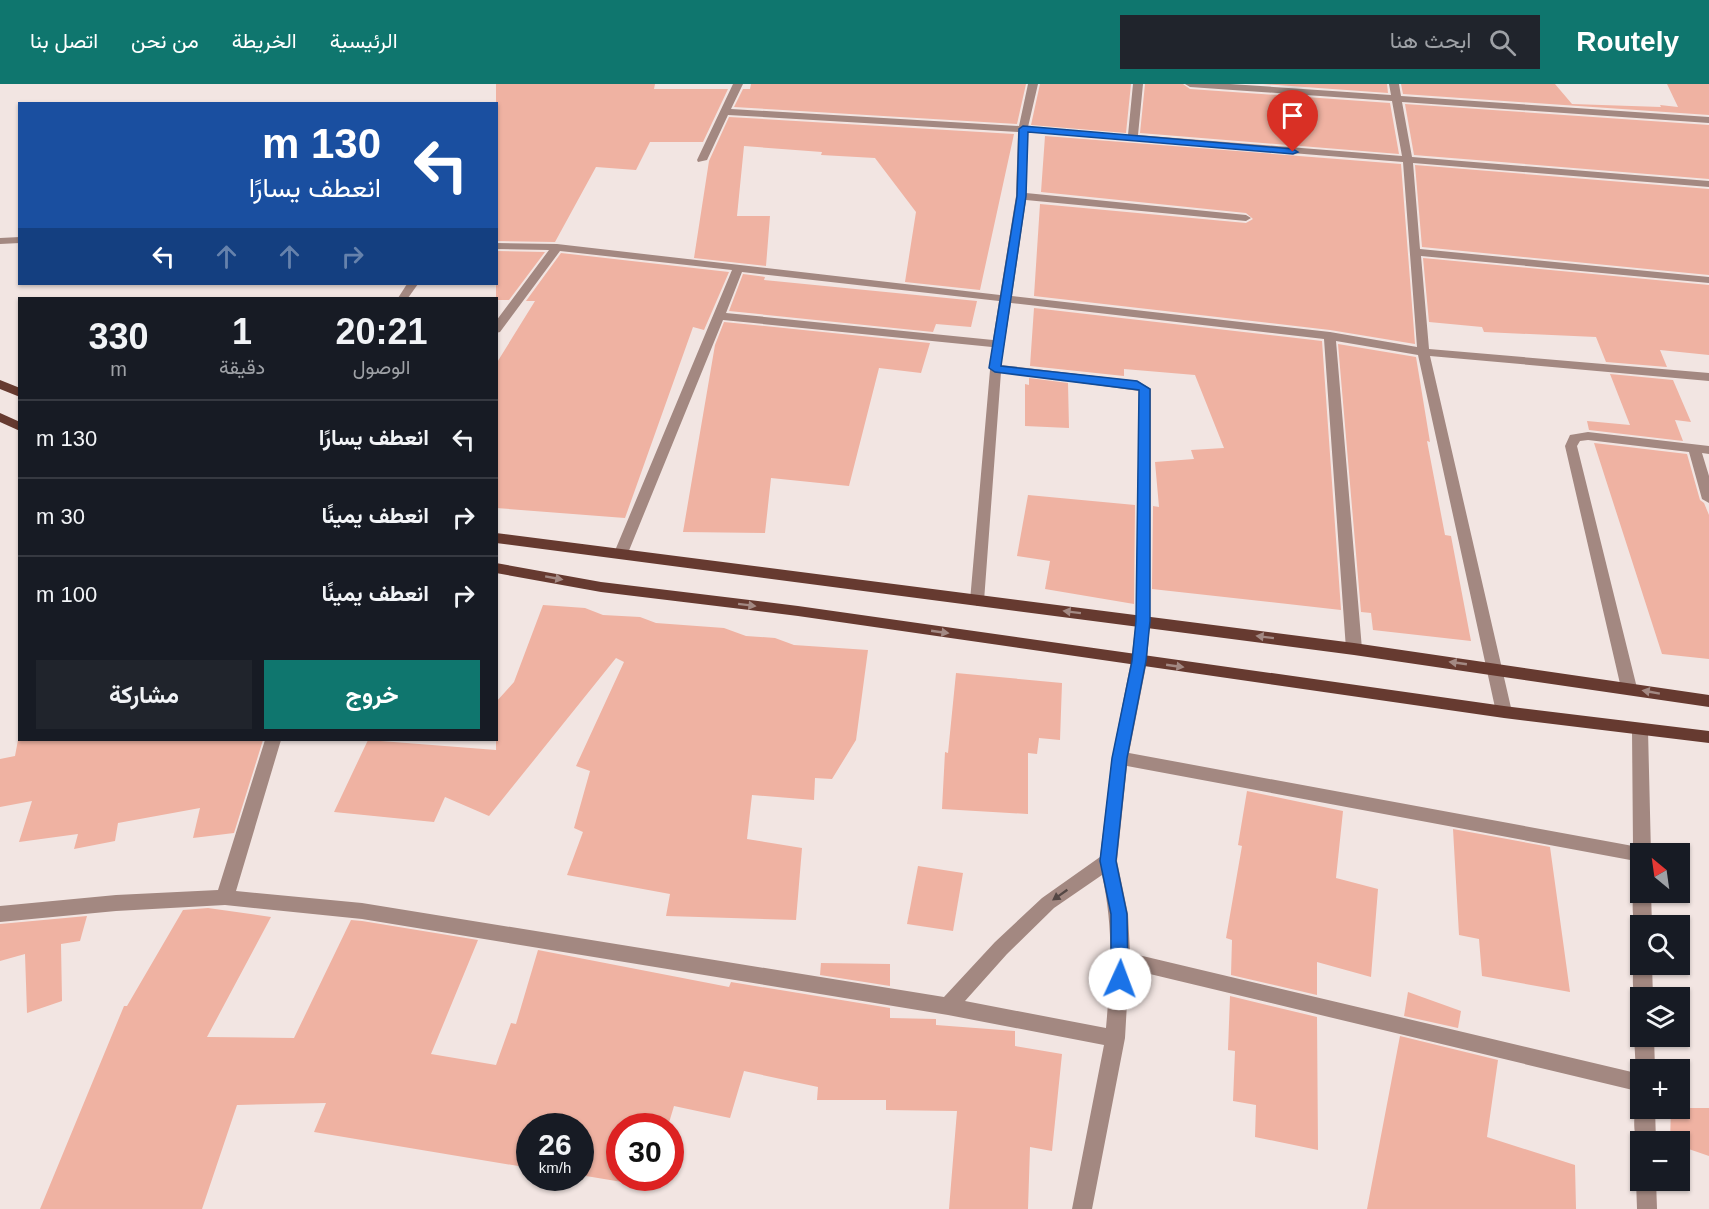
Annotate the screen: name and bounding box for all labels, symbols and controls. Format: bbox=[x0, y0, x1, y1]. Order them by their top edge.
search box bbox=[1120, 15, 1540, 69]
icon: search bbox=[1486, 26, 1519, 59]
text: Routely bbox=[1576, 26, 1679, 57]
text: ابحث هنا bbox=[1390, 28, 1471, 53]
text: اتصل بنا bbox=[30, 29, 98, 52]
text: من نحن bbox=[131, 29, 199, 52]
text: الخريطة bbox=[232, 29, 297, 52]
text: الرئيسية bbox=[330, 29, 398, 52]
pin bbox=[1267, 90, 1318, 152]
icon: arrive bbox=[1276, 99, 1309, 132]
text: 130 m bbox=[262, 120, 381, 167]
icon: left bbox=[402, 126, 480, 204]
text: انعطف يسارًا bbox=[249, 173, 381, 203]
icon: left bbox=[147, 240, 180, 273]
icon: ahead bbox=[210, 240, 243, 273]
icon: ahead bbox=[273, 240, 306, 273]
icon: right bbox=[336, 240, 369, 273]
text: 1 bbox=[232, 311, 252, 352]
text: 20:21 bbox=[336, 311, 428, 352]
text: 330 bbox=[88, 316, 149, 357]
text: دقيقة bbox=[219, 356, 265, 378]
text: الوصول bbox=[353, 356, 410, 378]
text: m bbox=[110, 358, 127, 380]
icon: left bbox=[447, 423, 480, 456]
text: انعطف يسارًا bbox=[319, 425, 429, 450]
text: 130 m bbox=[36, 426, 97, 451]
icon: right bbox=[447, 501, 480, 534]
text: انعطف يمينًا bbox=[321, 503, 429, 528]
text: 30 m bbox=[36, 504, 85, 529]
one-way arrow bbox=[545, 574, 564, 583]
icon: right bbox=[447, 579, 480, 612]
text: انعطف يمينًا bbox=[321, 581, 429, 606]
text: 100 m bbox=[36, 582, 97, 607]
one-way arrow bbox=[738, 600, 757, 610]
one-way arrow bbox=[1062, 608, 1081, 617]
one-way arrow bbox=[931, 628, 950, 637]
one-way arrow bbox=[1256, 632, 1275, 642]
one-way arrow bbox=[1449, 659, 1468, 668]
button: مشاركة bbox=[36, 660, 252, 729]
button: خروج bbox=[264, 660, 480, 729]
one-way arrow bbox=[1166, 662, 1185, 671]
one-way arrow bbox=[1642, 687, 1661, 696]
north arrow bbox=[1630, 843, 1690, 903]
map controls bbox=[1630, 843, 1690, 1191]
one-way arrow bbox=[1053, 889, 1069, 901]
button: search bbox=[1630, 915, 1690, 975]
position arrow bbox=[1088, 947, 1152, 1011]
button: layers bbox=[1630, 987, 1690, 1047]
button: + bbox=[1630, 1059, 1690, 1119]
speed limit sign: 30 bbox=[606, 1113, 684, 1191]
text: 26 bbox=[538, 1128, 572, 1161]
button: − bbox=[1630, 1131, 1690, 1191]
text: km/h bbox=[539, 1159, 571, 1176]

